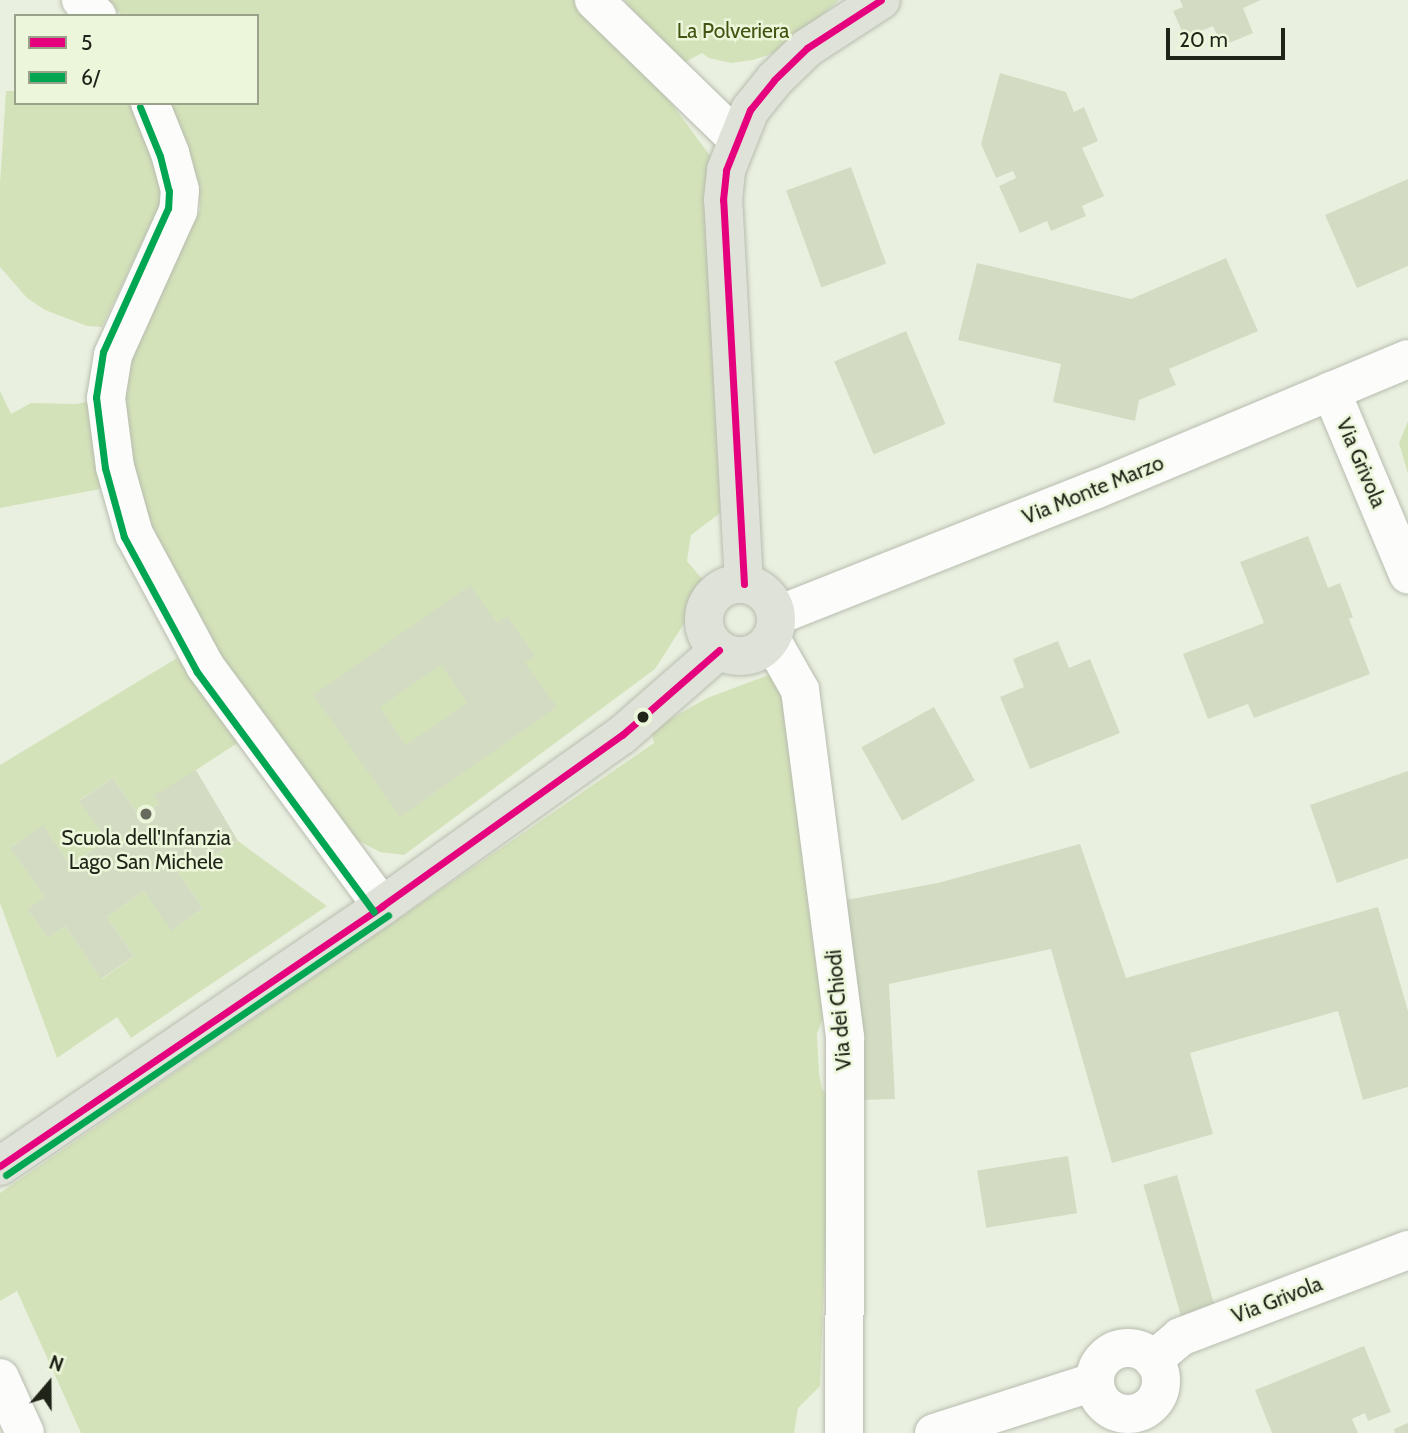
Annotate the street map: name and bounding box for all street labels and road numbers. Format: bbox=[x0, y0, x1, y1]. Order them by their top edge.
street label: Via Grivola bbox=[1331, 414, 1391, 512]
street label: Via Monte Marzo bbox=[1019, 450, 1167, 530]
street label: Via dei Chiodi bbox=[821, 949, 857, 1071]
street label: Via Grivola bbox=[1228, 1271, 1326, 1329]

